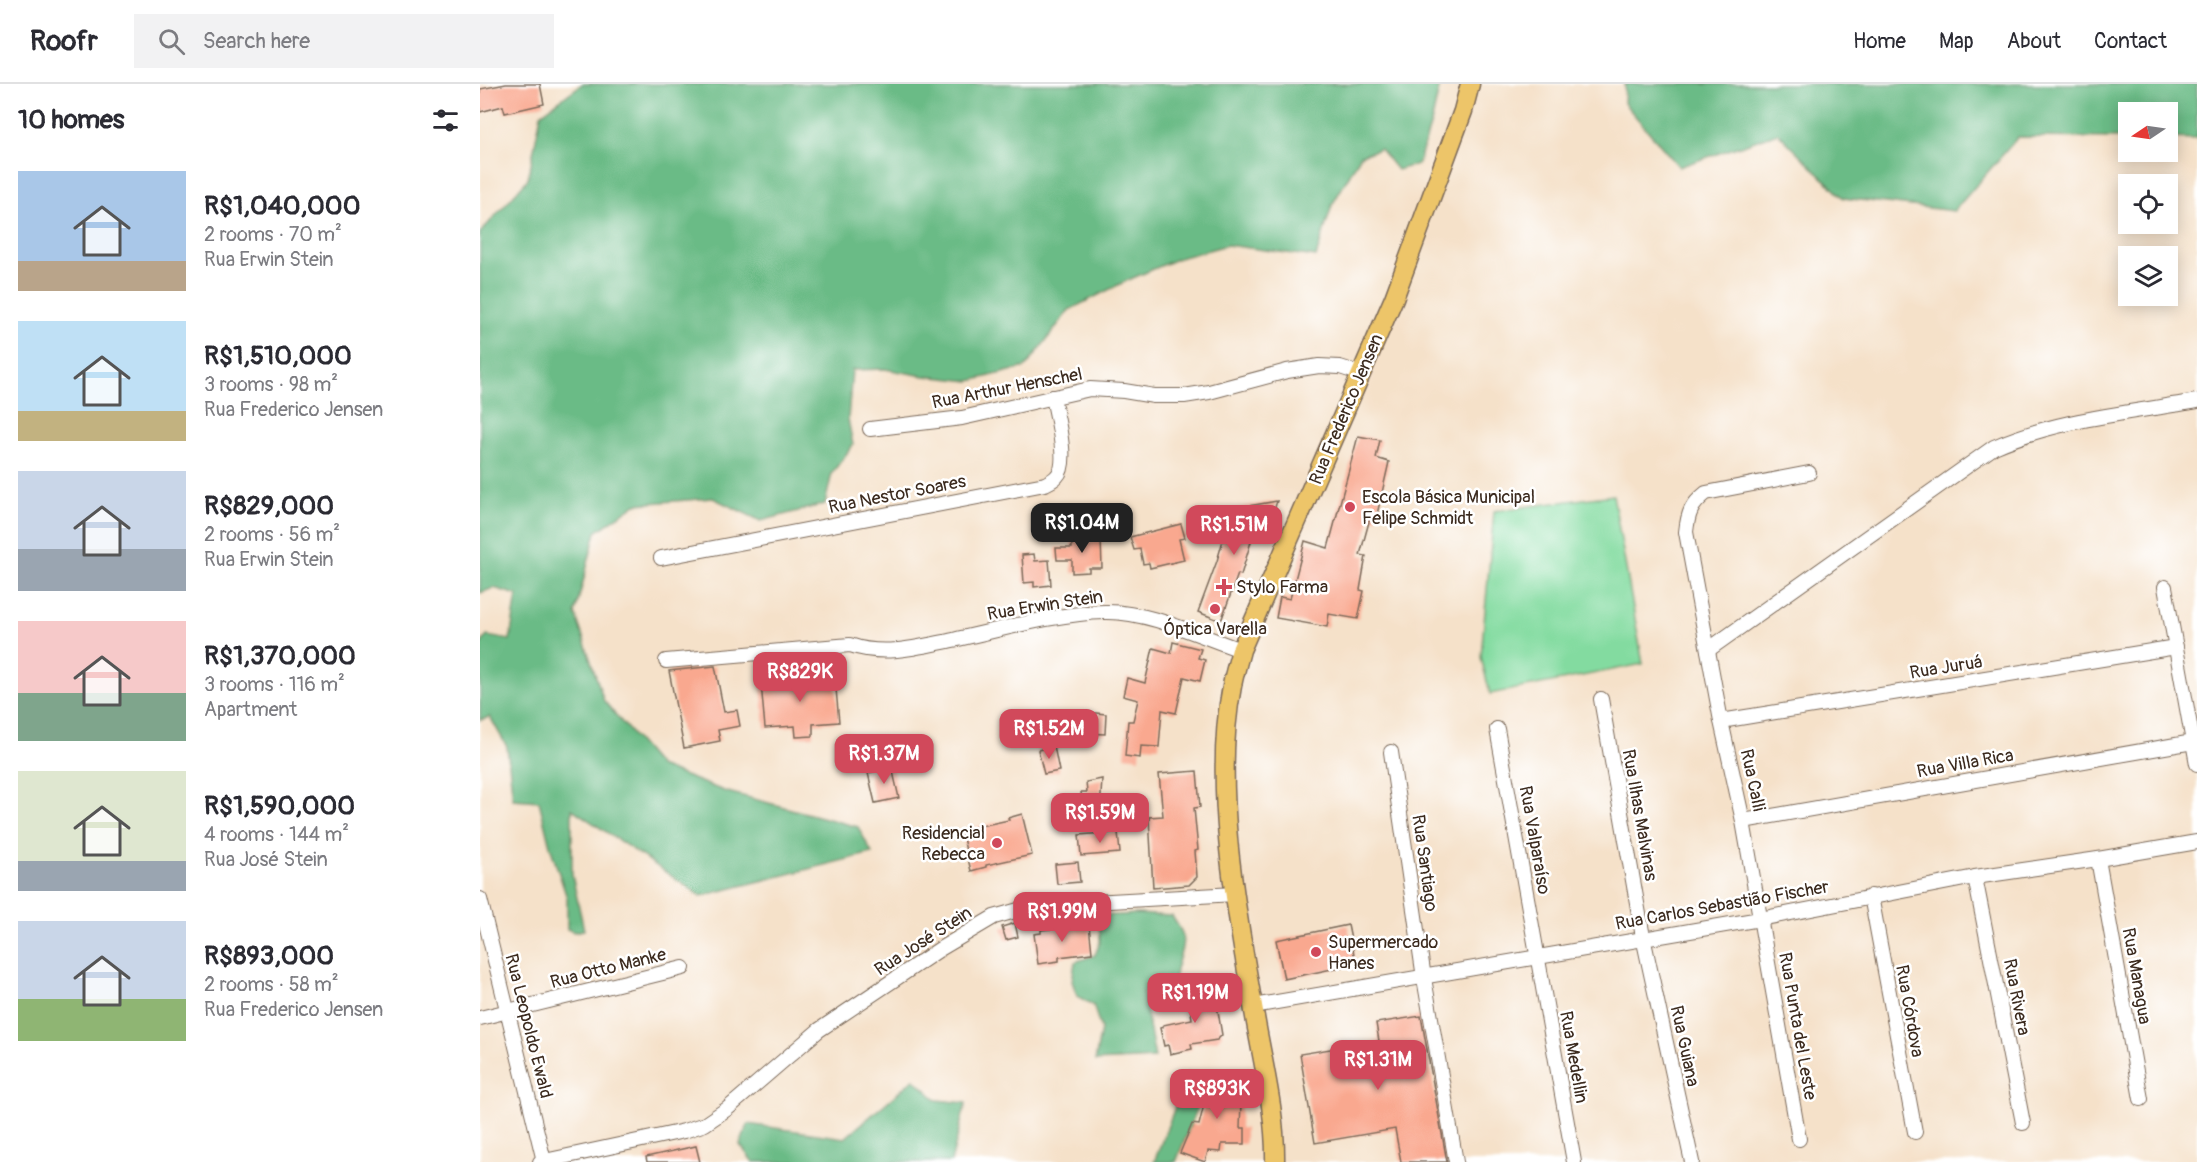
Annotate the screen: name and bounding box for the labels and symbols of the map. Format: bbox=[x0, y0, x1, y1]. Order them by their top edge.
north arrow bbox=[2118, 102, 2178, 162]
street label: Rua Frederico Jensen bbox=[1304, 330, 1389, 488]
street label: Rua Arthur Henschel bbox=[930, 363, 1084, 414]
street label: Rua Nestor Soares bbox=[826, 470, 968, 519]
place label: Escola Básica Municipal Felipe Schmidt bbox=[1362, 486, 1535, 530]
marker: Escola Básica Municipal Felipe Schmidt bbox=[1343, 500, 1357, 514]
pin: R$1.04M bbox=[1027, 503, 1137, 554]
pin: R$1.51M bbox=[1179, 505, 1289, 556]
place label: Stylo Farma bbox=[1236, 576, 1328, 599]
marker: Stylo Farma bbox=[1217, 580, 1231, 594]
street label: Rua Erwin Stein bbox=[986, 585, 1104, 626]
marker: Óptica Varella bbox=[1208, 602, 1222, 616]
place label: Óptica Varella bbox=[1163, 617, 1267, 641]
street label: Rua Juruá bbox=[1908, 650, 1984, 685]
pin: R$829K bbox=[751, 652, 849, 703]
pin: R$1.52M bbox=[994, 709, 1104, 760]
pin: R$1.37M bbox=[829, 734, 939, 785]
street label: Rua Villa Rica bbox=[1915, 744, 2015, 783]
street label: Rua Ilhas Malvinas bbox=[1617, 747, 1662, 883]
street label: Rua Calli bbox=[1735, 747, 1770, 813]
street label: Rua Valparaíso bbox=[1514, 784, 1555, 896]
pin: R$1.59M bbox=[1045, 793, 1155, 844]
street label: Rua Santiago bbox=[1406, 813, 1443, 913]
place label: Residencial Rebecca bbox=[902, 822, 985, 866]
marker: Residencial Rebecca bbox=[990, 836, 1004, 850]
street label: Rua Carlos Sebastião Fischer bbox=[1613, 875, 1831, 936]
pin: R$1.99M bbox=[1007, 892, 1117, 943]
street label: Rua José Stein bbox=[870, 901, 976, 981]
street label: Rua Managua bbox=[2117, 926, 2156, 1026]
place label: Supermercado Hanes bbox=[1328, 931, 1439, 975]
street label: Rua Otto Manke bbox=[548, 943, 669, 994]
marker: Supermercado Hanes bbox=[1309, 945, 1323, 959]
street label: Rua Punta del Leste bbox=[1773, 950, 1822, 1102]
street label: Rua Leopoldo Ewald bbox=[499, 951, 558, 1101]
street label: Rua Rivera bbox=[1998, 957, 2035, 1037]
street label: Rua Córdova bbox=[1890, 963, 1929, 1059]
pin: R$1.19M bbox=[1140, 973, 1250, 1024]
street label: Rua Guiana bbox=[1665, 1003, 1704, 1089]
street label: Rua Medellin bbox=[1554, 1009, 1593, 1105]
pin: R$1.31M bbox=[1323, 1040, 1433, 1091]
pin: R$893K bbox=[1168, 1069, 1266, 1120]

